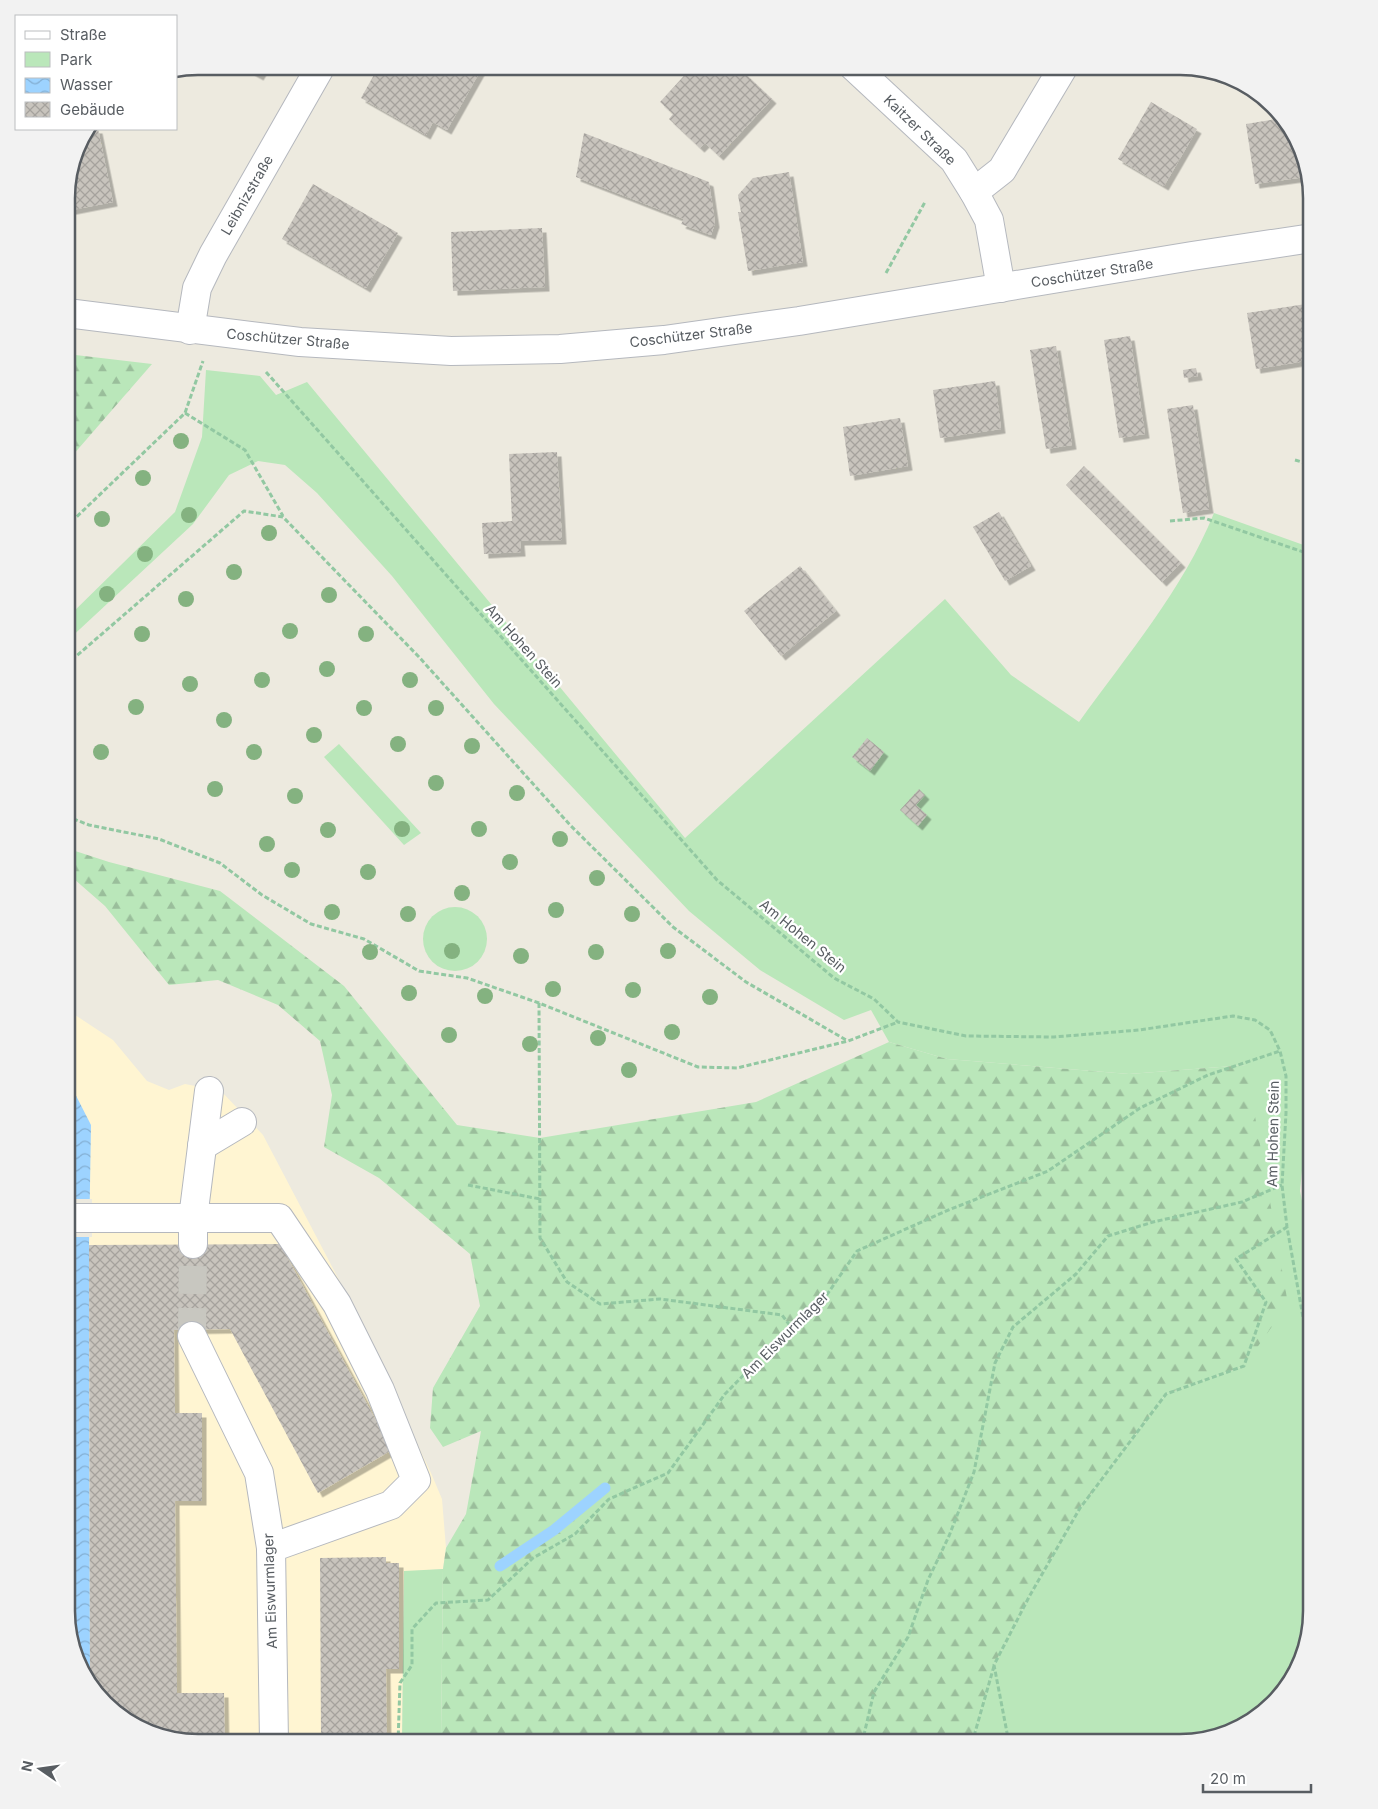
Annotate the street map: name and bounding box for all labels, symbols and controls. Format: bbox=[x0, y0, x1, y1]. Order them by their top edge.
legend bbox=[15, 15, 178, 130]
text: Straße bbox=[60, 25, 107, 44]
text: Park bbox=[60, 50, 93, 69]
text: Wasser bbox=[60, 75, 113, 94]
street label: Kaitzer Straße bbox=[881, 91, 960, 168]
text: Gebäude bbox=[60, 100, 125, 119]
street label: Leibnizstraße bbox=[217, 152, 276, 238]
street label: Coschützer Straße bbox=[1030, 254, 1154, 291]
street label: Coschützer Straße bbox=[629, 319, 753, 350]
street label: Coschützer Straße bbox=[226, 325, 350, 352]
street label: Am Hohen Stein bbox=[482, 600, 566, 691]
street label: Am Hohen Stein bbox=[757, 895, 850, 976]
street label: Am Hohen Stein bbox=[1263, 1081, 1282, 1187]
street label: Am Eiswurmlager bbox=[738, 1288, 832, 1382]
street label: Am Eiswurmlager bbox=[259, 1533, 280, 1649]
north arrow bbox=[15, 1744, 65, 1794]
text: N bbox=[17, 1759, 36, 1773]
scale bar bbox=[1203, 1762, 1310, 1794]
text: 20 m bbox=[1210, 1769, 1246, 1788]

